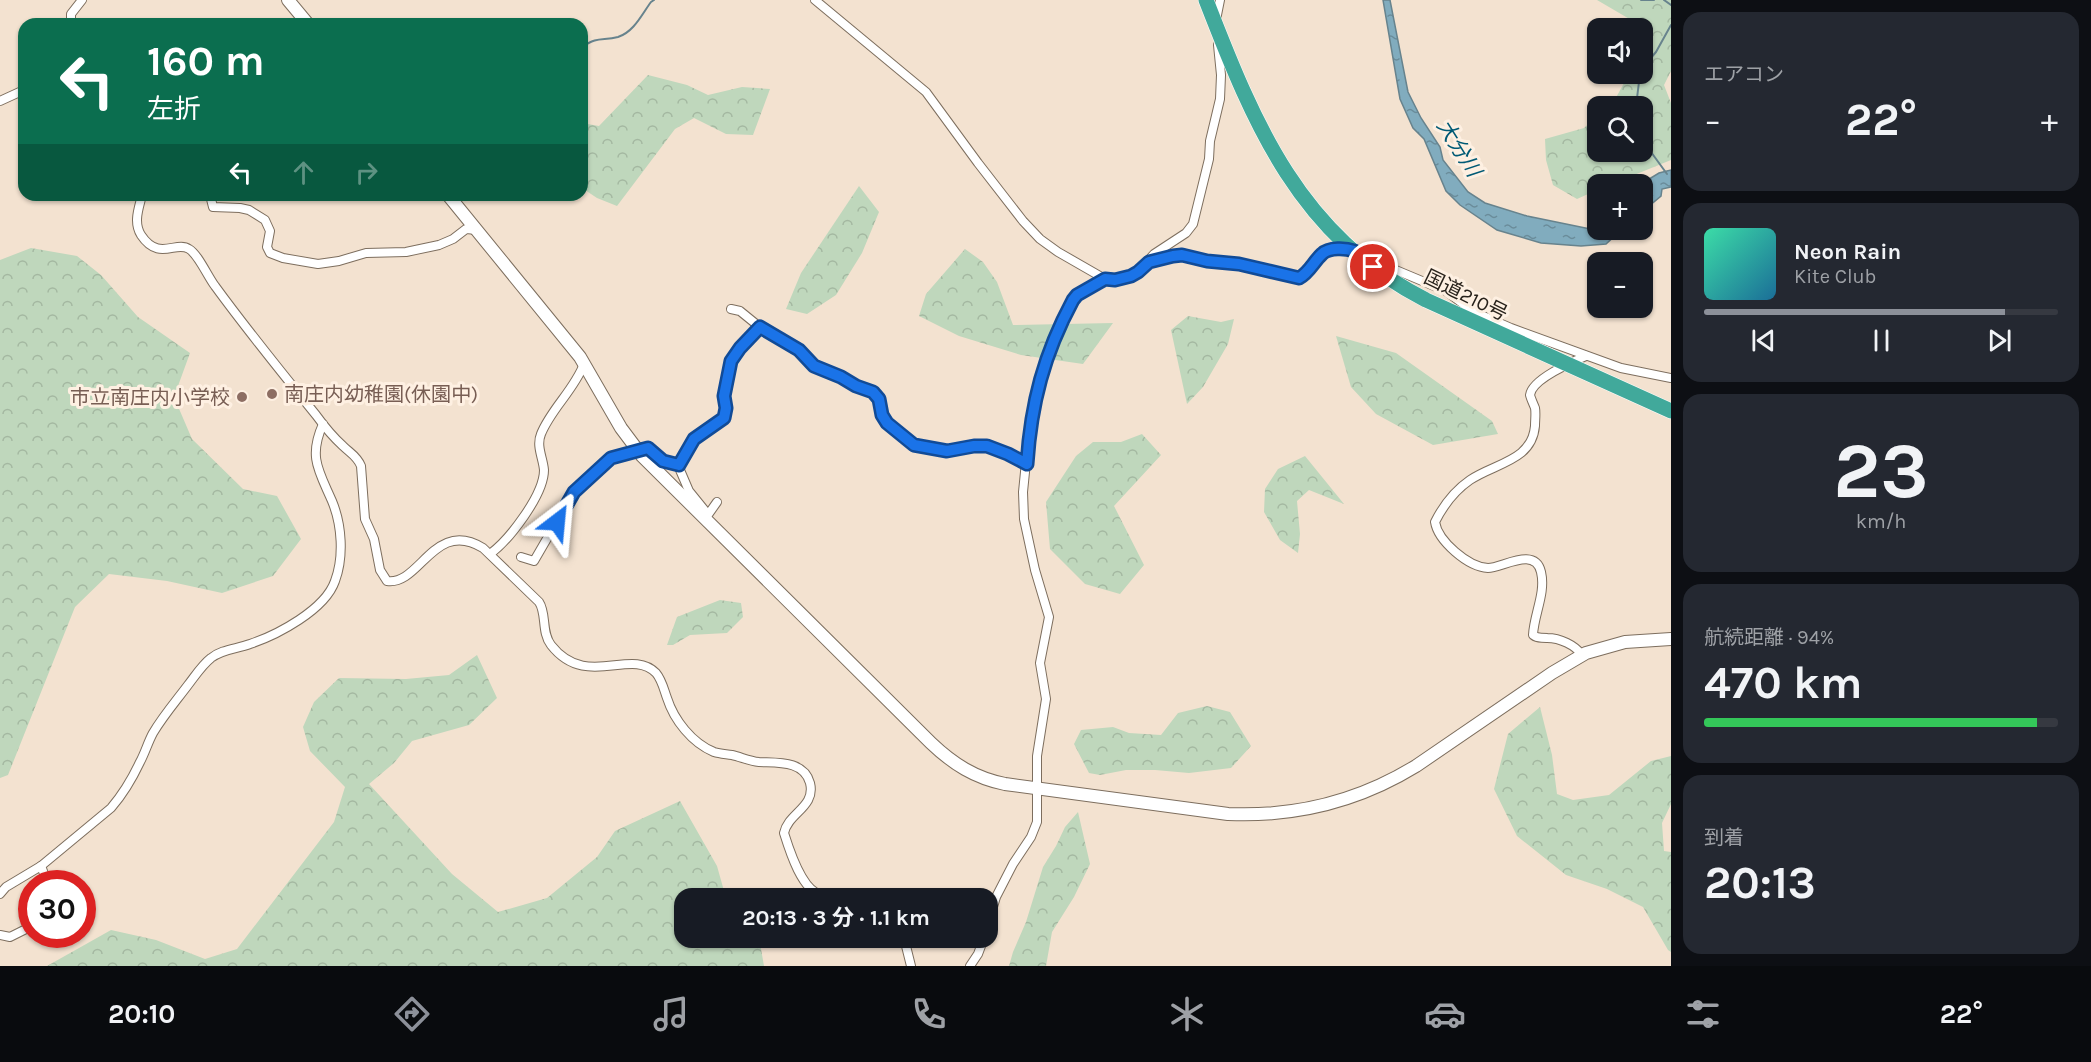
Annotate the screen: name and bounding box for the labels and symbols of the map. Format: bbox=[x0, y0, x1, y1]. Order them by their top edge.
water label: 大分川 bbox=[1432, 115, 1487, 183]
pin bbox=[1347, 241, 1398, 292]
street label: 国道210号 bbox=[1420, 265, 1511, 326]
place label: 南庄内幼稚園(休園中) bbox=[284, 383, 478, 406]
place label: 市立南庄内小学校 bbox=[70, 386, 230, 409]
marker: 南庄内幼稚園(休園中) bbox=[265, 387, 279, 401]
marker: 市立南庄内小学校 bbox=[235, 390, 249, 404]
position arrow bbox=[525, 490, 589, 554]
speed limit sign: 30 bbox=[18, 870, 96, 948]

